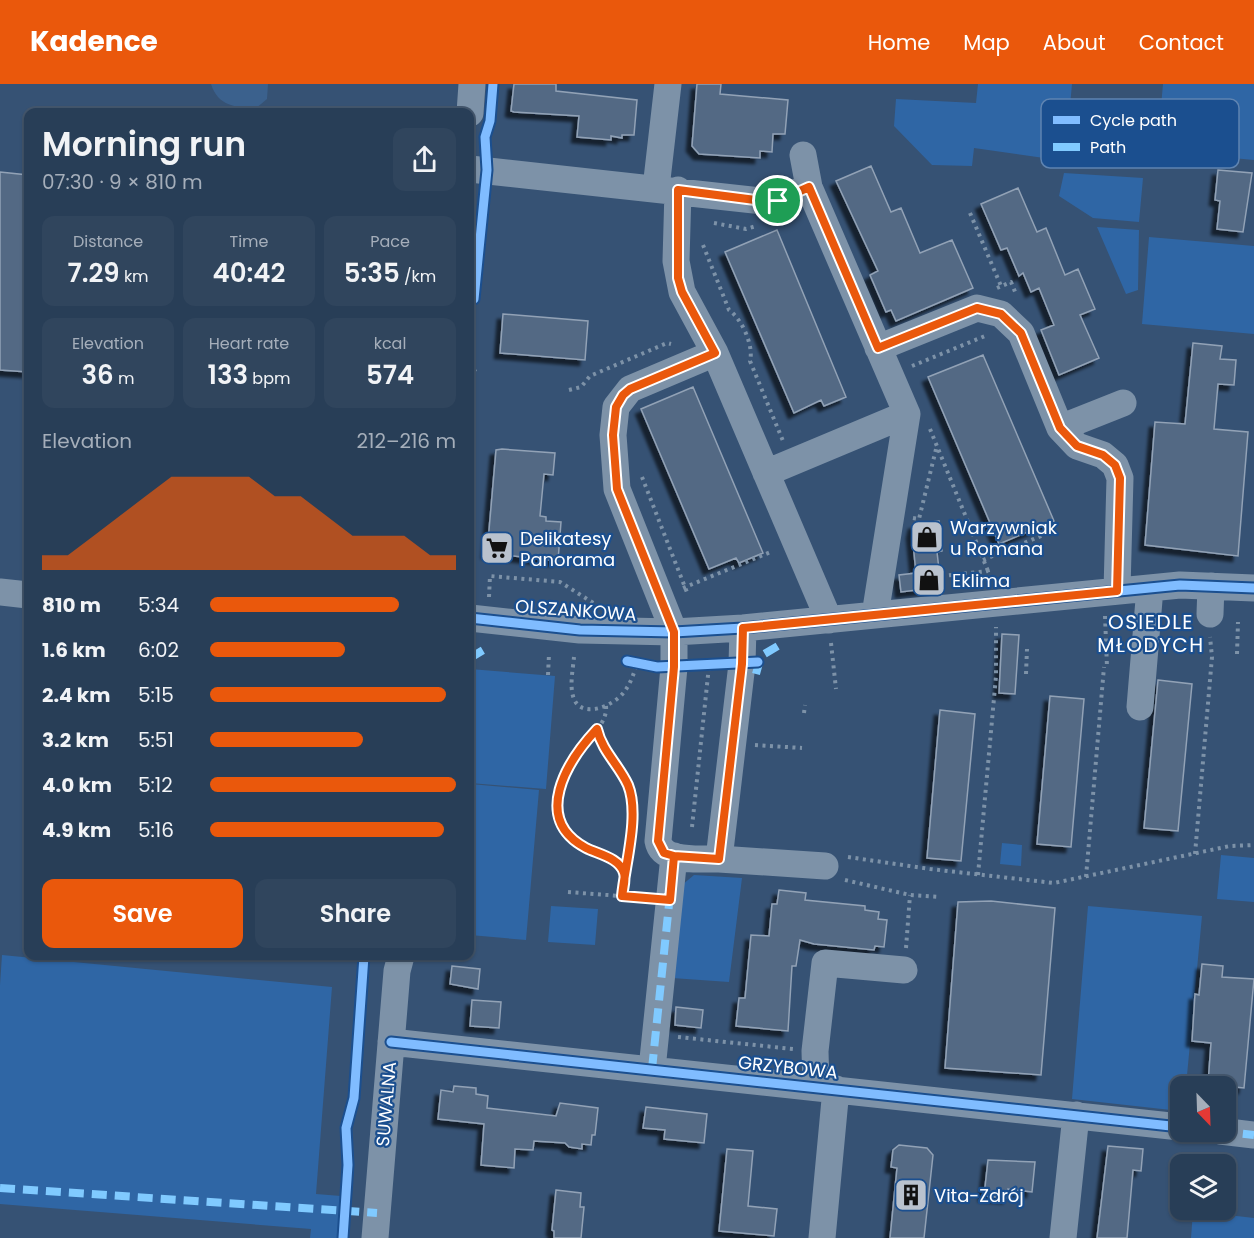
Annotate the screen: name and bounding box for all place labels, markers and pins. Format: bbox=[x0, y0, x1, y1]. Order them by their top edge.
pin bbox=[752, 175, 803, 226]
place label: Warzywniak u Romana bbox=[950, 515, 1058, 561]
shop icon: Warzywniak u Romana bbox=[909, 519, 945, 555]
place label: Delikatesy Panorama bbox=[520, 526, 615, 572]
supermarket icon: Delikatesy Panorama bbox=[479, 530, 515, 566]
shop icon: Eklima bbox=[911, 562, 947, 598]
place label: Eklima bbox=[952, 568, 1010, 593]
building icon: Vita-Zdrój bbox=[893, 1177, 929, 1213]
place label: Vita-Zdrój bbox=[934, 1183, 1024, 1208]

